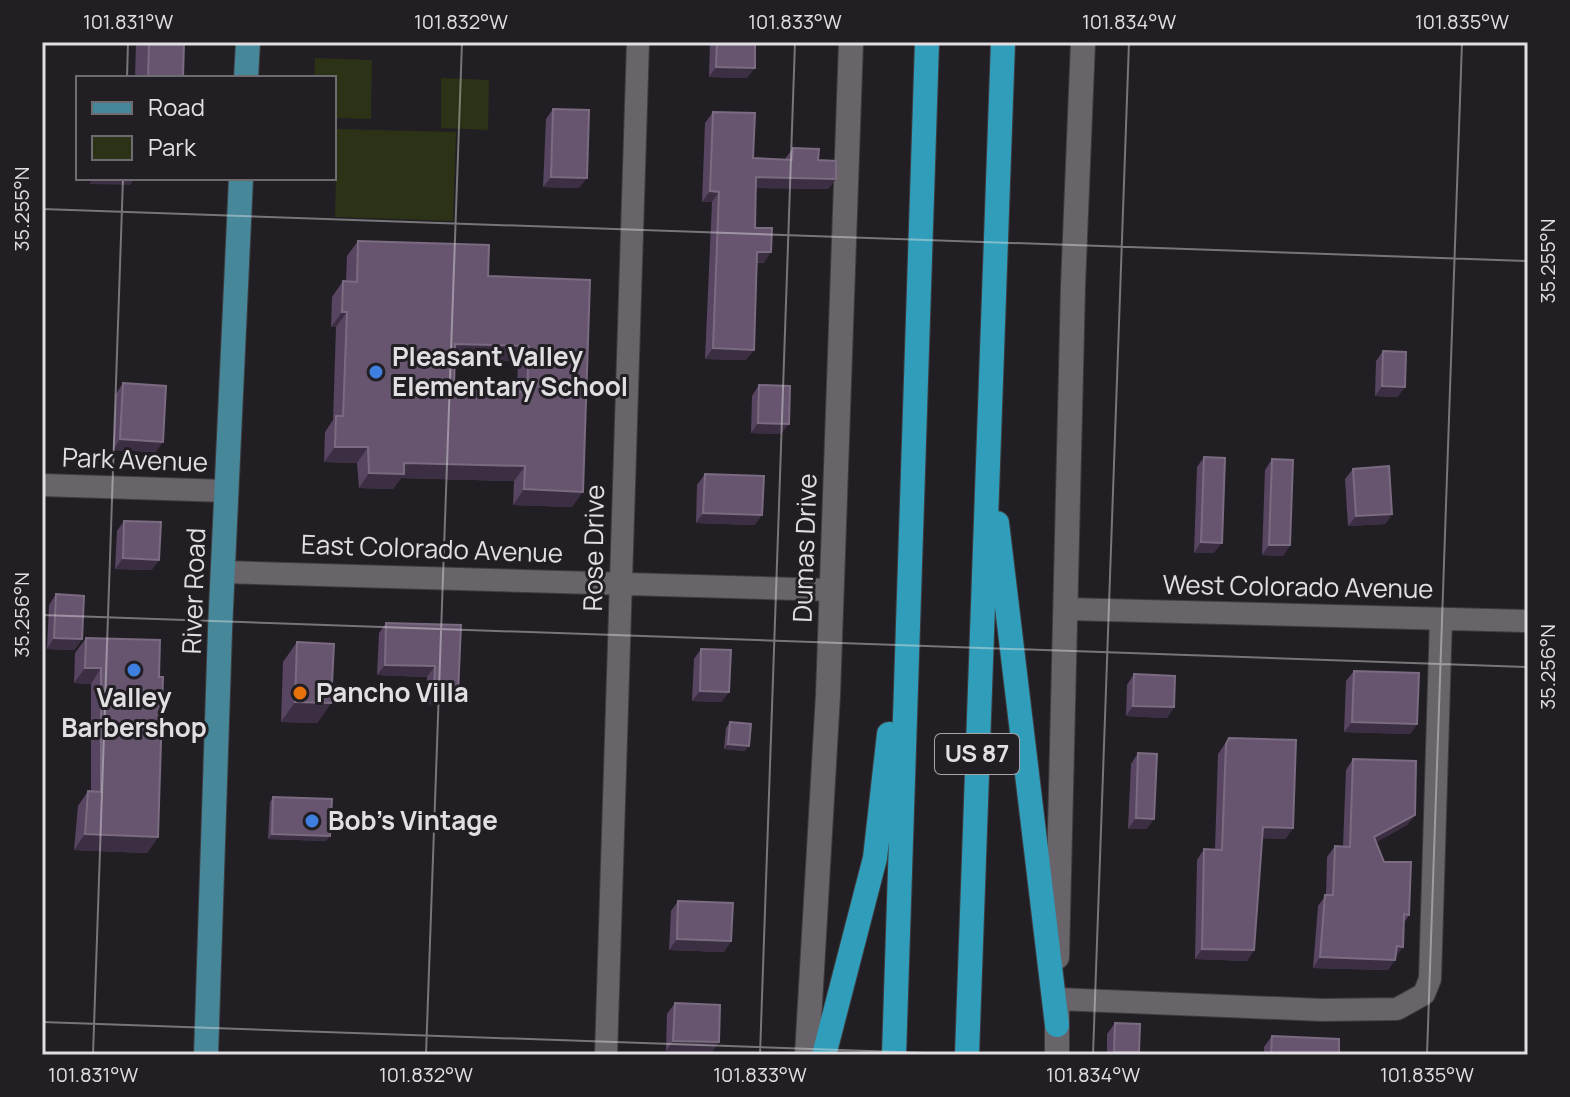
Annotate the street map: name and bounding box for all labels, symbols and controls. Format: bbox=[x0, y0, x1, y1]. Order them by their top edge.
text: 101.831°W bbox=[83, 8, 173, 35]
text: 101.832°W bbox=[414, 8, 508, 35]
text: 101.833°W bbox=[748, 8, 842, 35]
text: 101.834°W bbox=[1082, 8, 1176, 35]
text: 101.835°W bbox=[1415, 8, 1509, 35]
legend bbox=[76, 76, 336, 180]
text: Road bbox=[148, 90, 205, 123]
text: Park bbox=[148, 130, 197, 163]
text: 35.255°N bbox=[8, 167, 35, 251]
text: 35.255°N bbox=[1534, 219, 1561, 303]
place label: Pleasant Valley Elementary School bbox=[392, 338, 628, 404]
marker: Pleasant Valley Elementary School bbox=[367, 363, 385, 381]
street label: Park Avenue bbox=[61, 438, 209, 480]
street label: Dumas Drive bbox=[783, 473, 825, 623]
street label: Rose Drive bbox=[574, 484, 612, 612]
street label: East Colorado Avenue bbox=[300, 525, 564, 571]
street label: River Road bbox=[173, 527, 213, 655]
street label: West Colorado Avenue bbox=[1162, 566, 1434, 606]
text: 35.256°N bbox=[8, 572, 35, 658]
text: 35.256°N bbox=[1534, 624, 1561, 710]
marker: Valley Barbershop bbox=[125, 661, 143, 679]
place label: Pancho Villa bbox=[316, 674, 469, 710]
place label: Valley Barbershop bbox=[61, 679, 207, 745]
marker: Pancho Villa bbox=[291, 684, 309, 702]
road number: US 87 bbox=[935, 734, 1019, 774]
place label: Bob's Vintage bbox=[328, 802, 498, 838]
marker: Bob's Vintage bbox=[303, 812, 321, 830]
text: 101.831°W bbox=[48, 1061, 138, 1088]
text: 101.832°W bbox=[379, 1061, 473, 1088]
text: 101.833°W bbox=[713, 1061, 807, 1088]
text: 101.834°W bbox=[1046, 1061, 1140, 1088]
text: 101.835°W bbox=[1380, 1061, 1474, 1088]

